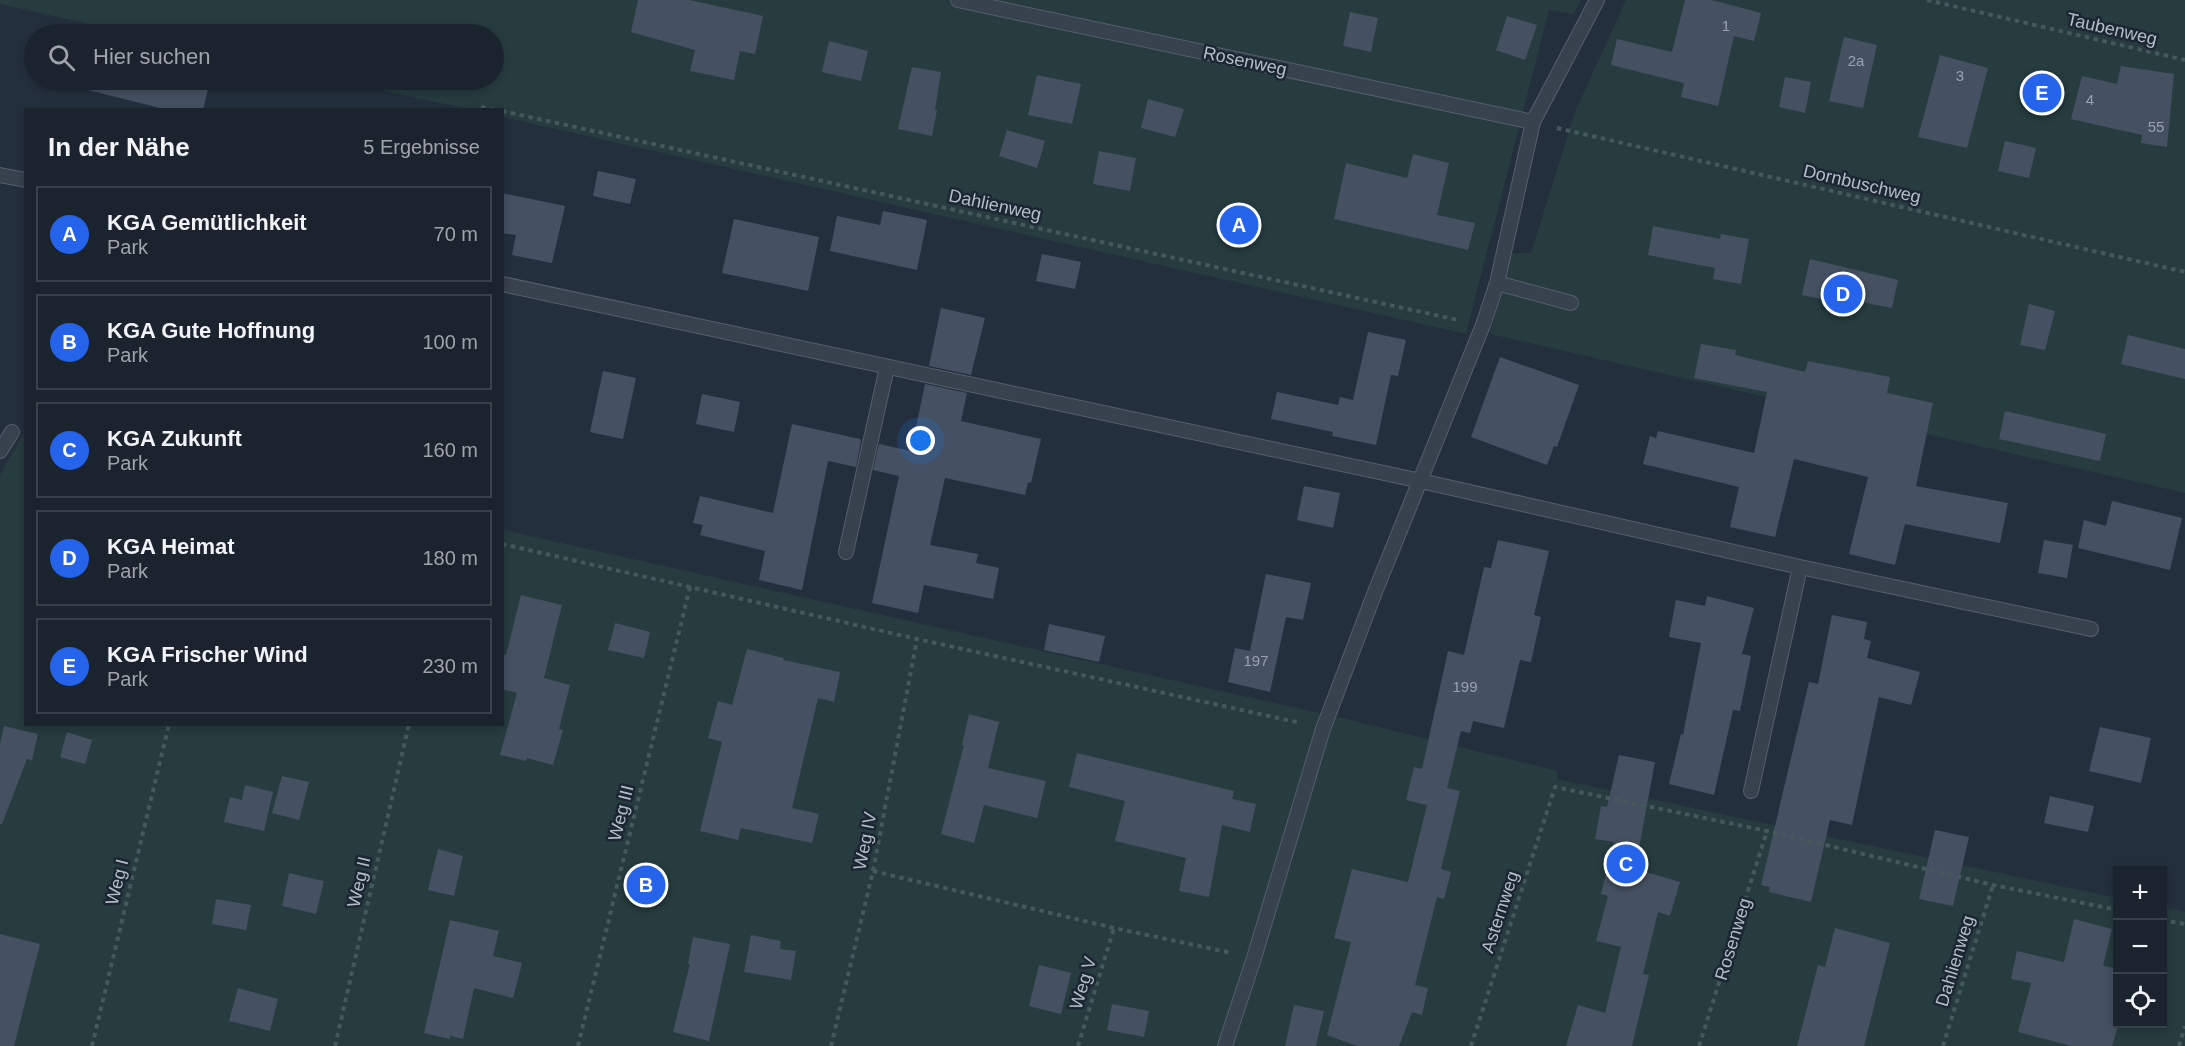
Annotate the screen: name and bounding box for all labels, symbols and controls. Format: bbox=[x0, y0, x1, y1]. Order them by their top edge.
street label: Taubenweg bbox=[2065, 9, 2159, 49]
house number: 1 bbox=[1722, 17, 1730, 34]
search box bbox=[24, 24, 504, 90]
icon: search bbox=[45, 41, 78, 74]
street label: Rosenweg bbox=[1201, 42, 1289, 80]
text: Hier suchen bbox=[93, 44, 210, 69]
house number: 2a bbox=[1848, 52, 1865, 69]
house number: 3 bbox=[1956, 67, 1964, 84]
pin: E bbox=[2022, 70, 2062, 116]
house number: 4 bbox=[2086, 91, 2094, 108]
house number: 55 bbox=[2148, 118, 2164, 135]
text: In der Nähe bbox=[48, 132, 190, 162]
text: 5 Ergebnisse bbox=[363, 136, 480, 158]
street label: Dornbuschweg bbox=[1801, 161, 1923, 207]
street label: Dahlienweg bbox=[947, 185, 1043, 225]
pin: A bbox=[1220, 202, 1258, 248]
text: KGA Gemütlichkeit bbox=[107, 210, 307, 235]
text: A bbox=[62, 223, 77, 245]
text: 70 m bbox=[434, 223, 478, 245]
text: Park bbox=[107, 236, 148, 258]
pin: D bbox=[1824, 272, 1862, 316]
text: KGA Gute Hoffnung bbox=[107, 318, 315, 343]
text: B bbox=[62, 331, 77, 353]
text: 100 m bbox=[422, 331, 478, 353]
text: Park bbox=[107, 344, 148, 366]
text: KGA Zukunft bbox=[107, 426, 242, 451]
your location bbox=[906, 426, 935, 455]
text: C bbox=[62, 439, 77, 461]
text: 160 m bbox=[422, 439, 478, 461]
text: Park bbox=[107, 452, 148, 474]
text: KGA Heimat bbox=[107, 534, 235, 559]
text: D bbox=[62, 547, 77, 569]
text: 180 m bbox=[422, 547, 478, 569]
text: Park bbox=[107, 560, 148, 582]
text: KGA Frischer Wind bbox=[107, 642, 308, 667]
house number: 197 bbox=[1243, 652, 1269, 669]
text: E bbox=[63, 655, 76, 677]
text: 230 m bbox=[422, 655, 478, 677]
text: Park bbox=[107, 668, 148, 690]
house number: 199 bbox=[1452, 678, 1478, 695]
street label: Weg III bbox=[604, 783, 638, 843]
street label: Weg IV bbox=[850, 810, 880, 872]
pin: C bbox=[1606, 842, 1646, 886]
street label: Weg II bbox=[343, 855, 375, 909]
street label: Weg I bbox=[102, 857, 132, 907]
pin: B bbox=[626, 862, 666, 908]
map controls bbox=[2113, 866, 2167, 1028]
button: + bbox=[2113, 866, 2167, 920]
street label: Asternweg bbox=[1477, 868, 1523, 956]
street label: Rosenweg bbox=[1711, 895, 1755, 983]
street label: Dahlienweg bbox=[1932, 913, 1978, 1009]
button: − bbox=[2113, 920, 2167, 974]
street label: Weg V bbox=[1066, 954, 1100, 1012]
button: locate bbox=[2113, 974, 2167, 1028]

